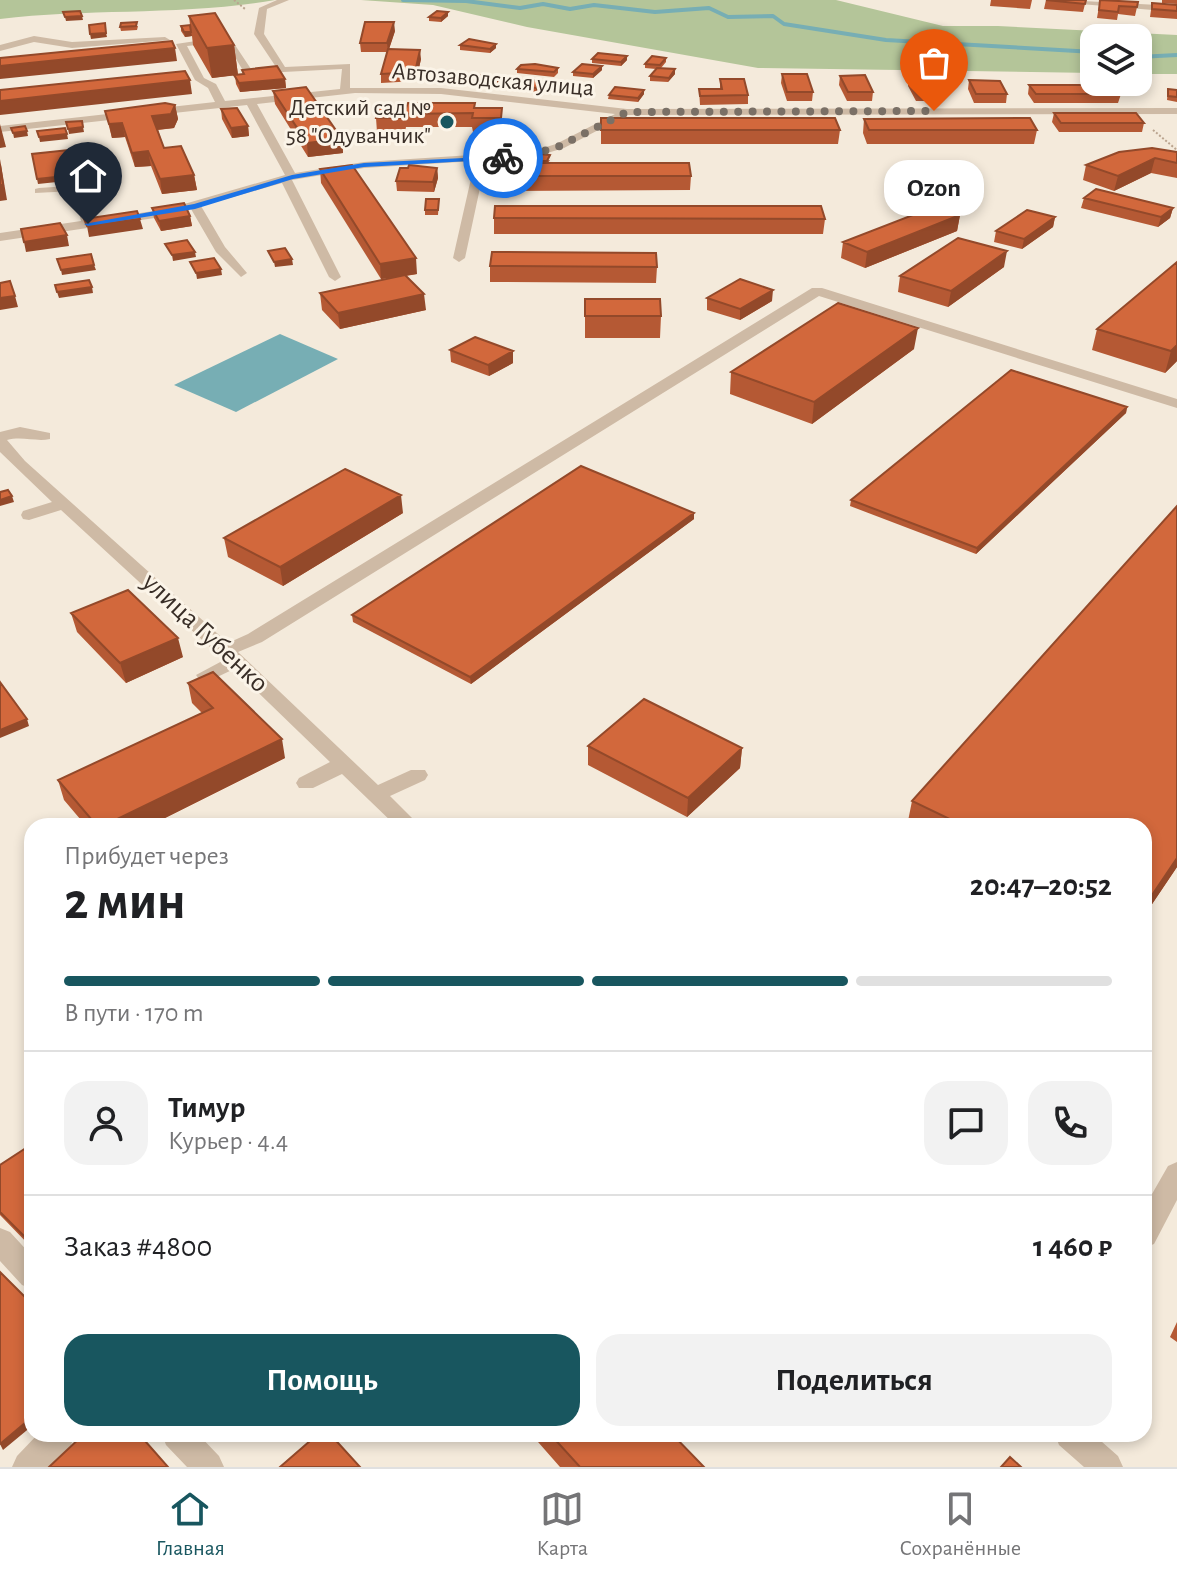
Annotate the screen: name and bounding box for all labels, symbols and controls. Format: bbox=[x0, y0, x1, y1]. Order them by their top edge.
map controls bbox=[1080, 24, 1152, 96]
button: layers bbox=[1080, 24, 1152, 96]
pin bbox=[900, 29, 968, 111]
icon: bag bbox=[912, 41, 956, 85]
street label: Автозаводская улица bbox=[391, 59, 595, 101]
place label: Детский сад № 58 "Одуванчик" bbox=[286, 96, 431, 148]
marker: Детский сад № 58 "Одуванчик" bbox=[438, 113, 456, 131]
courier bbox=[463, 118, 543, 198]
icon: bike bbox=[481, 136, 525, 180]
pin bbox=[54, 142, 122, 224]
icon: home bbox=[66, 154, 110, 198]
callout: Ozon bbox=[884, 159, 984, 215]
text: Ozon bbox=[907, 175, 961, 201]
street label: улица Губенко bbox=[136, 567, 273, 698]
text: Прибудет через bbox=[64, 843, 229, 869]
text: 20:47–20:52 bbox=[970, 871, 1112, 901]
text: 2 мин bbox=[64, 876, 186, 928]
text: В пути · 170 m bbox=[64, 1000, 204, 1026]
button: person bbox=[64, 1081, 148, 1165]
button: chat bbox=[924, 1081, 1008, 1165]
button: phone bbox=[1028, 1081, 1112, 1165]
text: Тимур bbox=[168, 1093, 245, 1123]
text: Курьер · 4.4 bbox=[168, 1128, 288, 1154]
text: Заказ #4800 bbox=[64, 1232, 212, 1262]
text: 1 460 ₽ bbox=[1033, 1232, 1112, 1262]
button: Помощь bbox=[64, 1334, 580, 1426]
button: Поделиться bbox=[596, 1334, 1112, 1426]
tab: Главная bbox=[156, 1487, 225, 1561]
tab: Карта bbox=[536, 1487, 588, 1561]
tab: Сохранённые bbox=[900, 1487, 1021, 1561]

